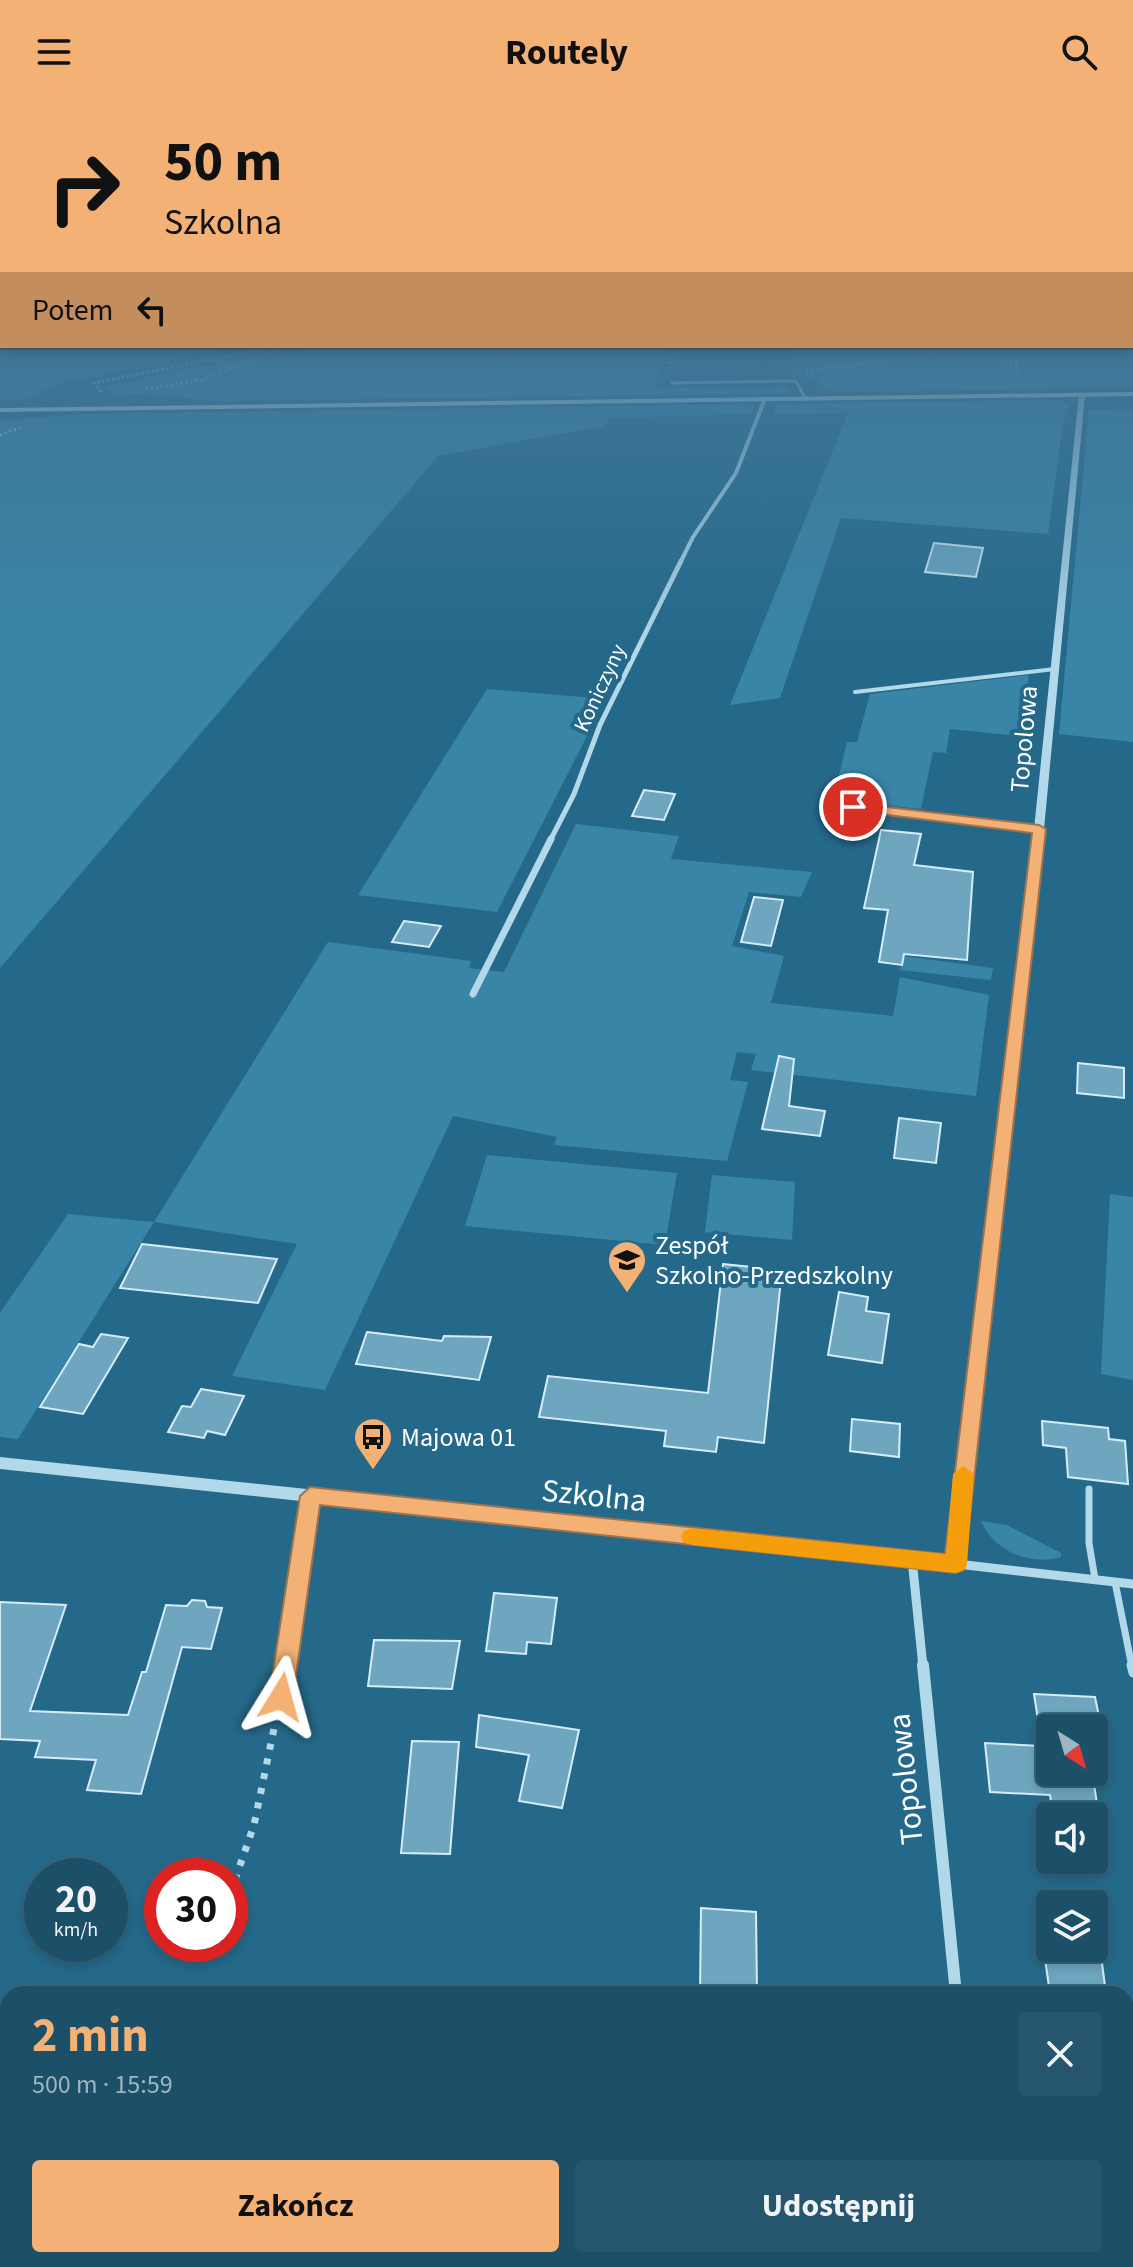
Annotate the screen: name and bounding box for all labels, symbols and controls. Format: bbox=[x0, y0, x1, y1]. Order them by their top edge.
text: Routely bbox=[505, 27, 628, 78]
icon: menu bbox=[32, 30, 76, 74]
icon: search bbox=[1057, 30, 1101, 74]
text: 50 m bbox=[164, 123, 282, 202]
icon: right bbox=[32, 136, 136, 240]
text: Szkolna bbox=[164, 197, 282, 248]
icon: left bbox=[130, 288, 174, 332]
text: Potem bbox=[32, 289, 114, 332]
street label: Koniczyny bbox=[566, 638, 635, 737]
street label: Topolowa bbox=[1001, 684, 1047, 794]
pin bbox=[819, 773, 887, 841]
icon: arrive bbox=[831, 785, 875, 829]
place label: Zespół Szkolno-Przedszkolny bbox=[655, 1227, 893, 1294]
school or university icon: Zespół Szkolno-Przedszkolny bbox=[606, 1239, 648, 1294]
bus stop icon: Majowa 01 bbox=[352, 1416, 394, 1471]
place label: Majowa 01 bbox=[401, 1419, 516, 1456]
street label: Szkolna bbox=[539, 1468, 649, 1524]
position arrow bbox=[239, 1655, 323, 1739]
street label: Topolowa bbox=[876, 1711, 936, 1847]
north arrow bbox=[1036, 1714, 1108, 1786]
map controls bbox=[1036, 1714, 1108, 1962]
button: sound bbox=[1036, 1802, 1108, 1874]
speed limit sign: 30 bbox=[144, 1858, 248, 1962]
text: 20 bbox=[55, 1871, 97, 1928]
button: layers bbox=[1036, 1890, 1108, 1962]
text: km/h bbox=[54, 1916, 98, 1944]
text: 2 min bbox=[32, 2002, 149, 2070]
button: close bbox=[1018, 2012, 1102, 2096]
text: 500 m · 15:59 bbox=[32, 2066, 173, 2103]
button: Zakończ bbox=[32, 2160, 559, 2252]
button: Udostępnij bbox=[575, 2160, 1102, 2252]

